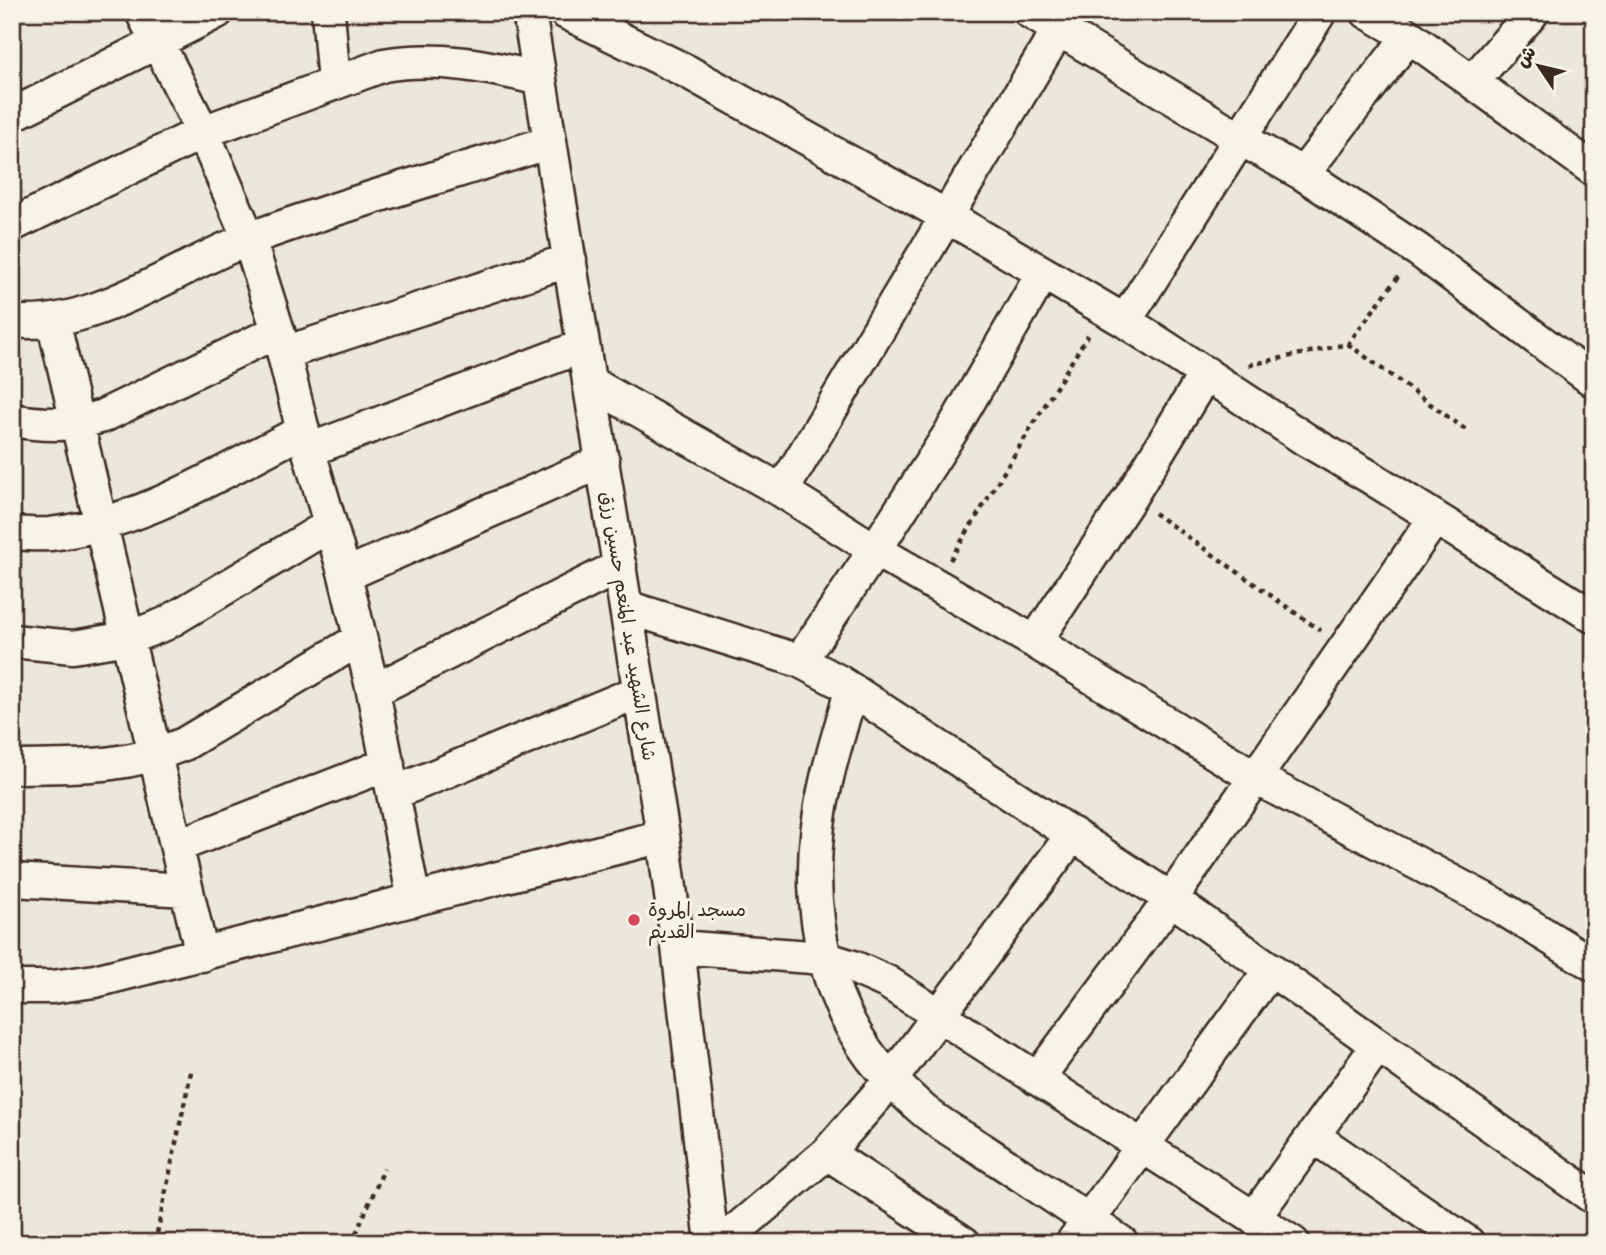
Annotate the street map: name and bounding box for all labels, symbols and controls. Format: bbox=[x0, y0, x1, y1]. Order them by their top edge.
north arrow bbox=[1504, 32, 1574, 102]
text: ش bbox=[1509, 41, 1542, 72]
street label: شارع الشهيد عبد المنعم حسين رزق bbox=[593, 490, 662, 763]
place label: مسجد المروة القديم bbox=[648, 897, 746, 946]
marker: مسجد المروة القديم bbox=[626, 912, 642, 928]

